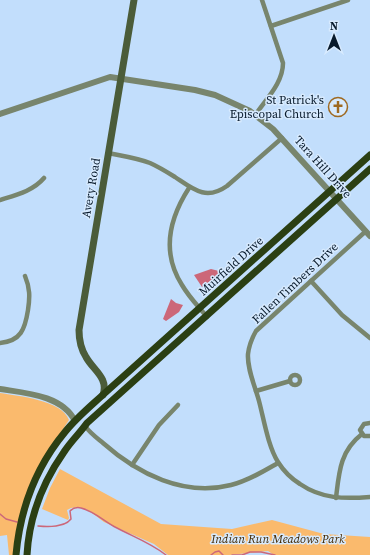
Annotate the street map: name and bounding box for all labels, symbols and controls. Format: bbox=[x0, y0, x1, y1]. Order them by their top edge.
north arrow bbox=[314, 16, 354, 56]
text: N bbox=[330, 19, 338, 34]
place label: St Patrick's Episcopal Church bbox=[230, 92, 324, 122]
church icon: St Patrick's Episcopal Church bbox=[327, 96, 349, 118]
street label: Tara Hill Drive bbox=[291, 132, 355, 202]
street label: Avery Road bbox=[78, 157, 104, 219]
street label: Muirfield Drive bbox=[195, 233, 267, 299]
street label: Fallen Timbers Drive bbox=[248, 239, 342, 327]
park label: Indian Run Meadows Park bbox=[210, 531, 345, 547]

